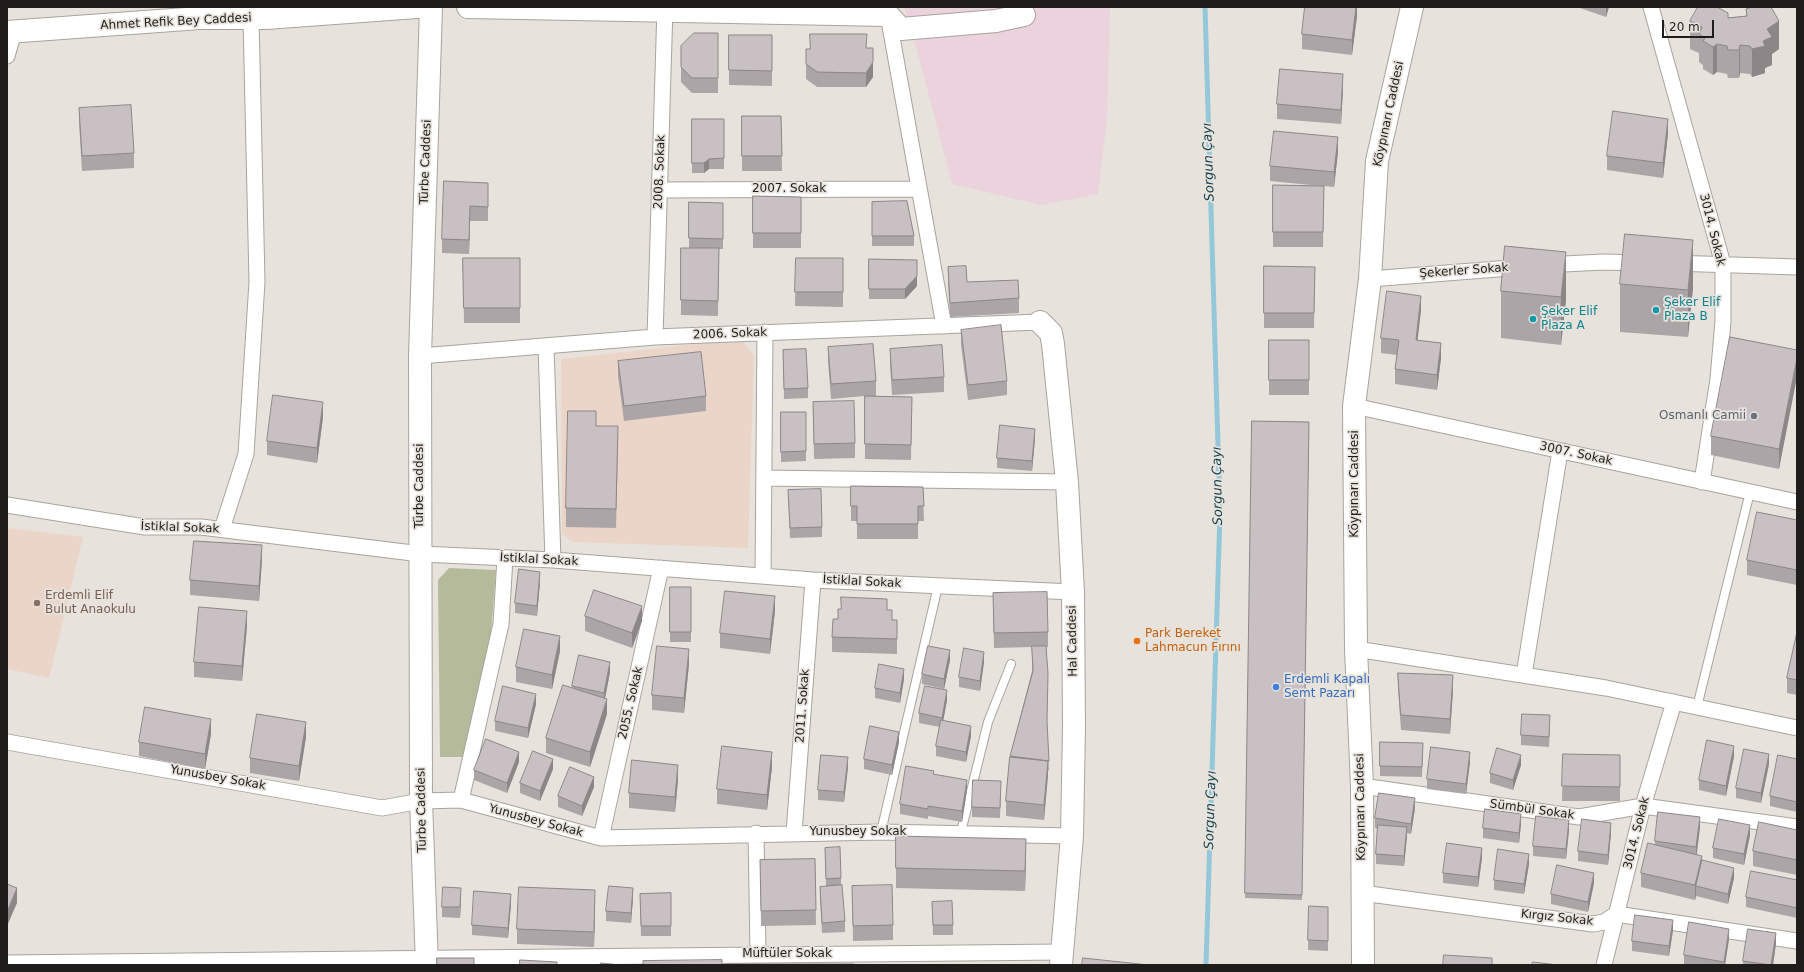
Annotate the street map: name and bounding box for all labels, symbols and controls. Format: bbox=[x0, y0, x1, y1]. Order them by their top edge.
street label: Ahmet Refik Bey Caddesi bbox=[100, 11, 252, 33]
scale bar bbox=[1664, 12, 1716, 38]
text: 20 m bbox=[1669, 20, 1700, 34]
street label: Köypınarı Caddesi bbox=[1371, 60, 1407, 168]
street label: Türbe Caddesi bbox=[417, 119, 435, 205]
water label: Sorgun Çayı bbox=[1200, 122, 1218, 202]
street label: 2008. Sokak bbox=[652, 135, 668, 209]
street label: 2007. Sokak bbox=[752, 182, 826, 196]
street label: 3014. Sokak bbox=[1696, 192, 1728, 268]
street label: Şekerler Sokak bbox=[1419, 261, 1509, 281]
place label: Şeker Elif Plaza B bbox=[1664, 296, 1720, 324]
place label: Şeker Elif Plaza A bbox=[1541, 305, 1597, 333]
marker: Şeker Elif Plaza B bbox=[1651, 305, 1661, 315]
marker: Şeker Elif Plaza A bbox=[1528, 314, 1538, 324]
street label: 2006. Sokak bbox=[693, 326, 767, 342]
place label: Osmanlı Camii bbox=[1659, 409, 1746, 423]
marker: Osmanlı Camii bbox=[1749, 411, 1759, 421]
street label: Köypınarı Caddesi bbox=[1348, 430, 1362, 538]
street label: 3007. Sokak bbox=[1538, 439, 1614, 469]
street label: Türbe Caddesi bbox=[413, 444, 427, 528]
water label: Sorgun Çayı bbox=[1210, 446, 1226, 526]
street label: İstiklal Sokak bbox=[140, 519, 220, 537]
street label: İstiklal Sokak bbox=[499, 551, 579, 569]
street label: İstiklal Sokak bbox=[822, 573, 902, 591]
place label: Erdemli Elif Bulut Anaokulu bbox=[45, 589, 136, 617]
marker: Erdemli Elif Bulut Anaokulu bbox=[32, 598, 42, 608]
street label: Hal Caddesi bbox=[1065, 605, 1081, 677]
place label: Park Bereket Lahmacun Fırını bbox=[1145, 627, 1241, 655]
marker: Park Bereket Lahmacun Fırını bbox=[1132, 636, 1142, 646]
street label: 2055. Sokak bbox=[616, 665, 646, 741]
street label: 2011. Sokak bbox=[793, 669, 813, 743]
place label: Erdemli Kapalı Semt Pazarı bbox=[1284, 673, 1370, 701]
marker: Erdemli Kapalı Semt Pazarı bbox=[1271, 682, 1281, 692]
street label: Köypınarı Caddesi bbox=[1353, 753, 1369, 861]
street label: Yunusbey Sokak bbox=[169, 762, 267, 794]
street label: Türbe Caddesi bbox=[414, 767, 430, 853]
water label: Sorgun Çayı bbox=[1202, 770, 1220, 850]
street label: 3014. Sokak bbox=[1621, 795, 1653, 871]
street label: Sümbül Sokak bbox=[1489, 797, 1575, 823]
street label: Yunusbey Sokak bbox=[487, 802, 585, 840]
street label: Yunusbey Sokak bbox=[810, 825, 906, 839]
street label: Kırgız Sokak bbox=[1520, 907, 1594, 929]
street label: Müftüler Sokak bbox=[742, 947, 832, 961]

